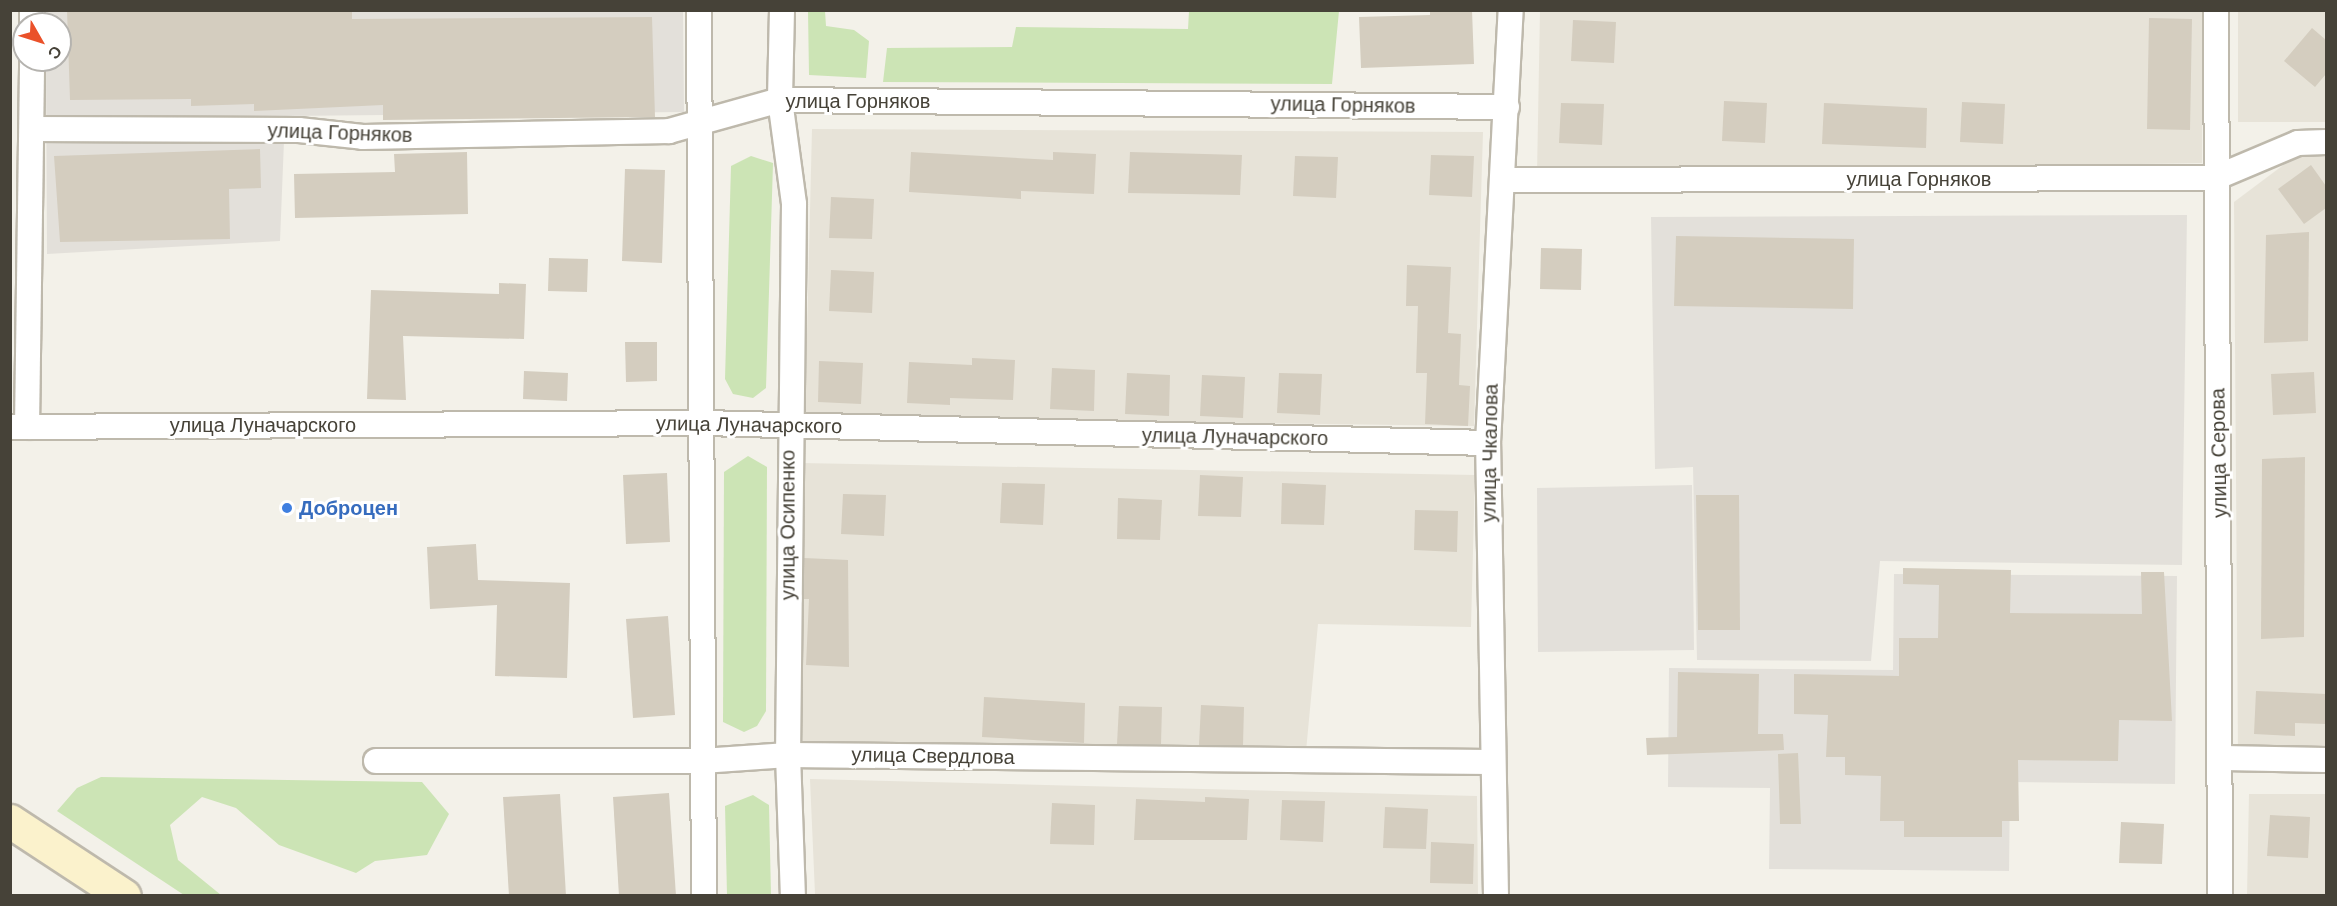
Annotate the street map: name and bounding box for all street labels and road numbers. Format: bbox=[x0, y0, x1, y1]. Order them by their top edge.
street label: улица Горняков bbox=[786, 89, 930, 113]
street label: улица Горняков bbox=[1270, 92, 1416, 118]
street label: улица Горняков bbox=[267, 118, 413, 148]
street label: улица Горняков bbox=[1847, 167, 1991, 191]
street label: улица Чкалова bbox=[1477, 383, 1503, 523]
street label: улица Серова bbox=[2206, 388, 2232, 518]
street label: улица Луначарского bbox=[656, 411, 842, 439]
street label: улица Луначарского bbox=[170, 413, 356, 437]
street label: улица Луначарского bbox=[1142, 423, 1328, 451]
street label: улица Осипенко bbox=[776, 450, 800, 600]
street label: улица Свердлова bbox=[851, 743, 1015, 769]

